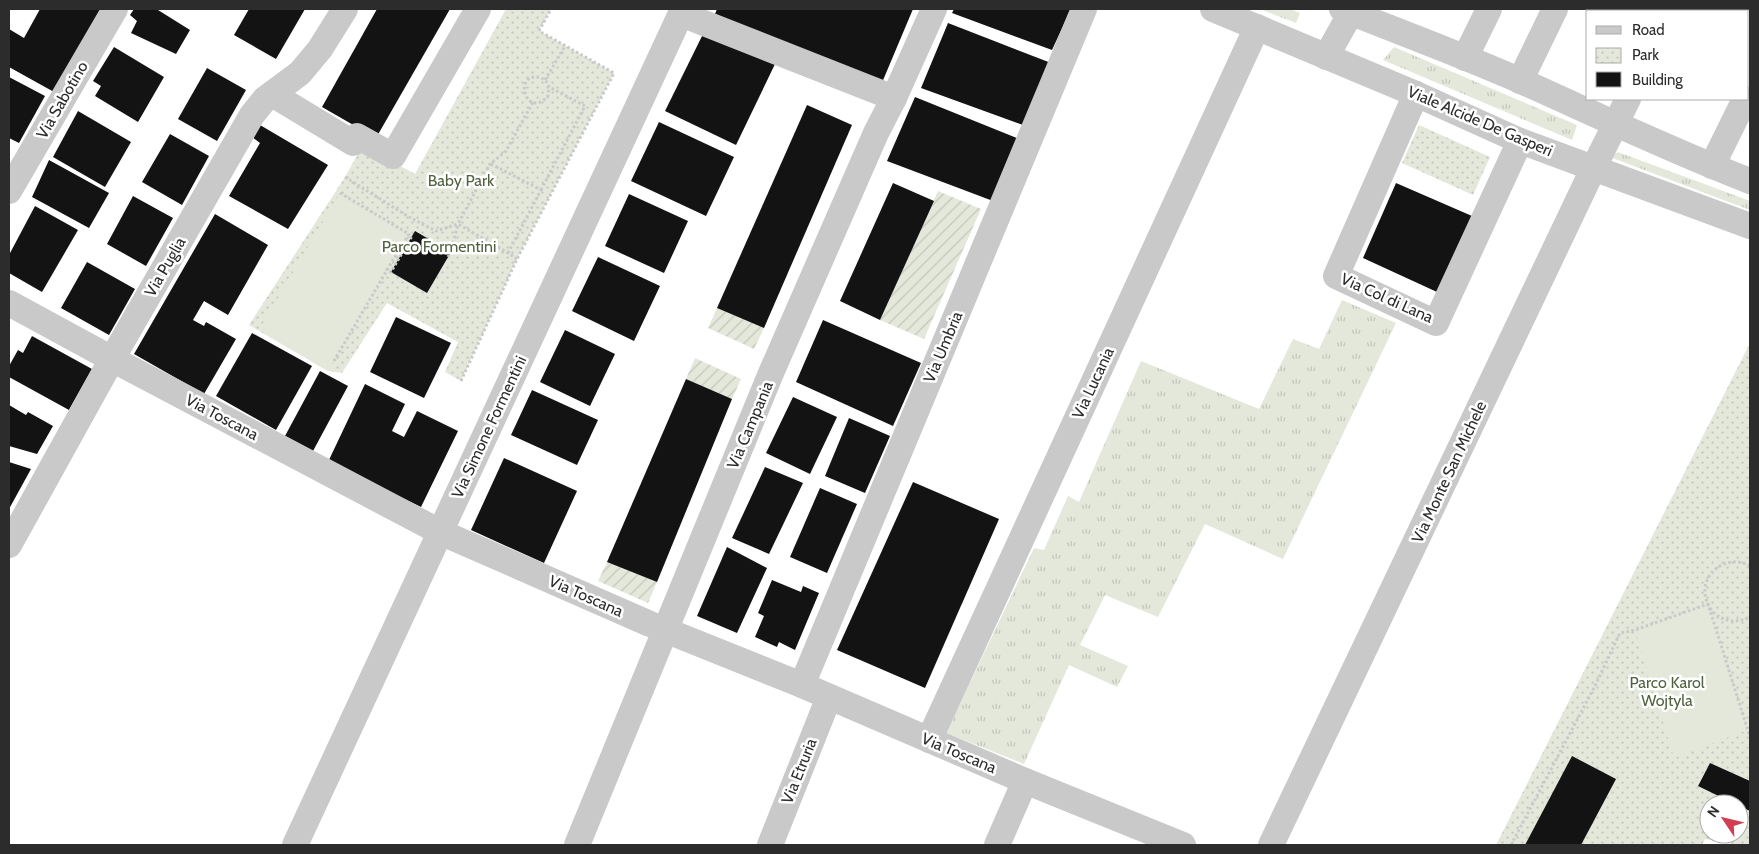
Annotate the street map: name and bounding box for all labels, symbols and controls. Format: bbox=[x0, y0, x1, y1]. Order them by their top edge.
legend bbox=[1586, 10, 1749, 100]
text: Road bbox=[1632, 21, 1665, 39]
text: Park bbox=[1632, 46, 1659, 64]
street label: Via Sabotino bbox=[32, 58, 92, 142]
text: Building bbox=[1632, 71, 1683, 89]
street label: Viale Alcide De Gasperi bbox=[1405, 82, 1555, 160]
park label: Baby Park bbox=[428, 171, 495, 190]
street label: Via Puglia bbox=[140, 234, 190, 300]
park label: Parco Formentini bbox=[382, 237, 496, 256]
street label: Via Col di Lana bbox=[1338, 269, 1436, 327]
street label: Via Umbria bbox=[920, 308, 967, 385]
street label: Via Lucania bbox=[1068, 344, 1118, 422]
street label: Via Simone Formentini bbox=[448, 353, 530, 501]
street label: Via Campania bbox=[723, 378, 777, 472]
street label: Via Toscana bbox=[182, 390, 262, 444]
street label: Via Monte San Michele bbox=[1408, 398, 1490, 546]
street label: Via Toscana bbox=[546, 571, 626, 621]
park label: Parco Karol Wojtyla bbox=[1629, 673, 1705, 710]
street label: Via Toscana bbox=[919, 729, 1000, 777]
street label: Via Etruria bbox=[777, 735, 821, 806]
north arrow bbox=[1699, 794, 1749, 844]
text: N bbox=[1703, 802, 1724, 821]

